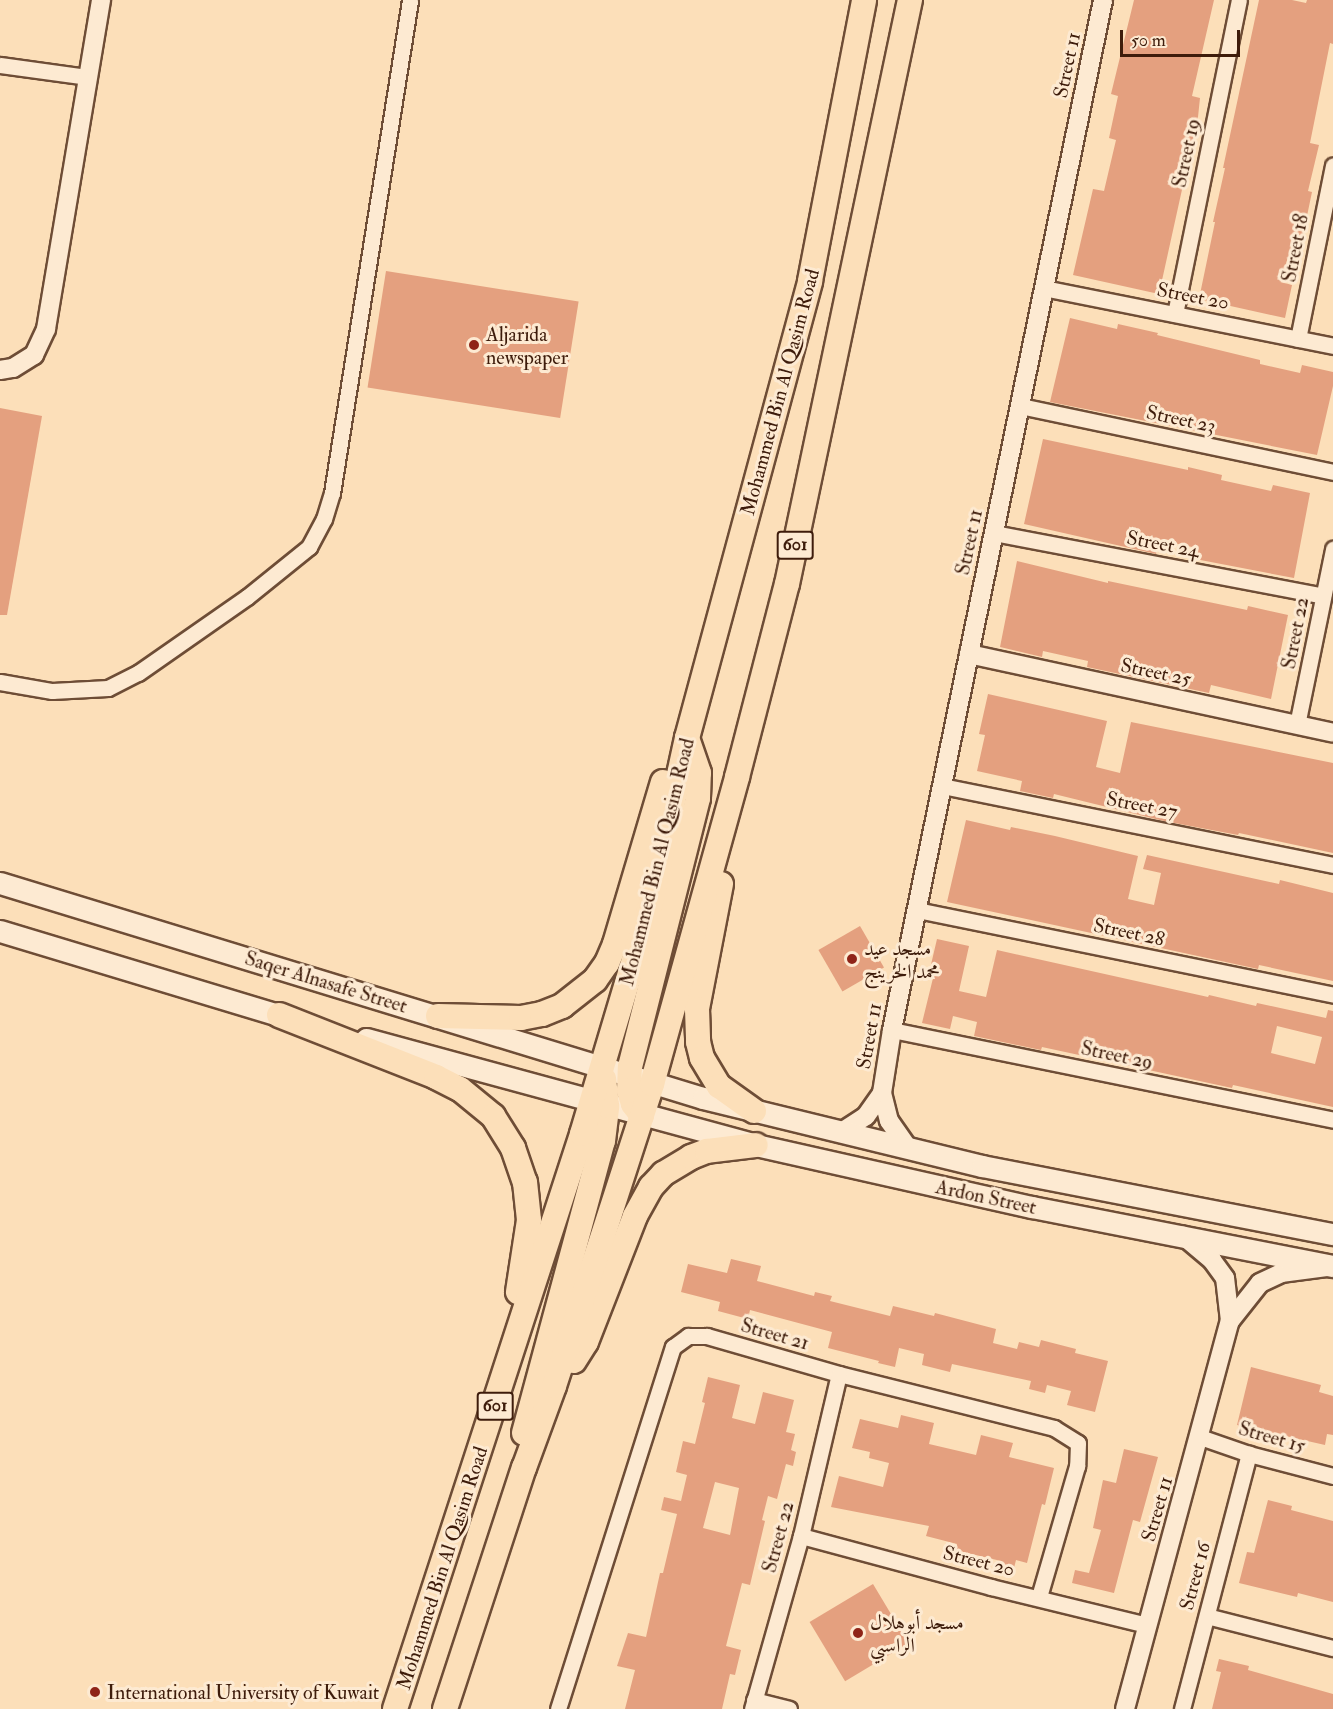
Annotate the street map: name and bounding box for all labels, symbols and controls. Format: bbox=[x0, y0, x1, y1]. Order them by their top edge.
scale bar bbox=[1123, 18, 1243, 56]
text: 50 m bbox=[1131, 29, 1166, 52]
street label: Street 11 bbox=[1048, 30, 1086, 100]
street label: Street 19 bbox=[1167, 116, 1205, 190]
street label: Street 18 bbox=[1277, 212, 1313, 284]
street label: Mohammed Bin Al Qasim Road bbox=[736, 266, 824, 518]
street label: Street 20 bbox=[1155, 277, 1231, 315]
place label: Aljarida newspaper bbox=[486, 322, 568, 369]
marker: Aljarida newspaper bbox=[467, 338, 481, 352]
street label: Street 23 bbox=[1144, 400, 1218, 438]
street label: Street 11 bbox=[950, 507, 988, 577]
street label: Street 24 bbox=[1125, 525, 1201, 563]
road number: 601 bbox=[776, 530, 814, 560]
street label: Street 22 bbox=[1276, 595, 1314, 671]
street label: Street 25 bbox=[1119, 653, 1193, 691]
street label: Mohammed Bin Al Qasim Road bbox=[615, 736, 699, 988]
street label: Street 27 bbox=[1105, 786, 1179, 824]
street label: Street 28 bbox=[1091, 913, 1167, 951]
place label: مسجد عيد محمد الخرينج bbox=[864, 936, 940, 983]
street label: Saqer Alnasafe Street bbox=[242, 946, 410, 1018]
marker: مسجد عيد محمد الخرينج bbox=[845, 952, 859, 966]
street label: Street 11 bbox=[851, 1001, 887, 1071]
street label: Street 29 bbox=[1079, 1036, 1155, 1074]
street label: Ardon Street bbox=[934, 1175, 1038, 1219]
street label: Street 21 bbox=[738, 1313, 812, 1355]
road number: 601 bbox=[476, 1391, 514, 1421]
street label: Street 15 bbox=[1236, 1416, 1308, 1458]
street label: Mohammed Bin Al Qasim Road bbox=[391, 1443, 493, 1693]
street label: Street 11 bbox=[1136, 1474, 1178, 1544]
street label: Street 22 bbox=[757, 1499, 799, 1575]
street label: Street 16 bbox=[1174, 1539, 1216, 1613]
street label: Street 20 bbox=[941, 1541, 1017, 1581]
place label: مسجد أبوهلال الراسبي bbox=[870, 1610, 964, 1657]
marker: مسجد أبوهلال الراسبي bbox=[851, 1626, 865, 1640]
place label: International University of Kuwait bbox=[107, 1680, 379, 1704]
marker: International University of Kuwait bbox=[88, 1685, 102, 1699]

